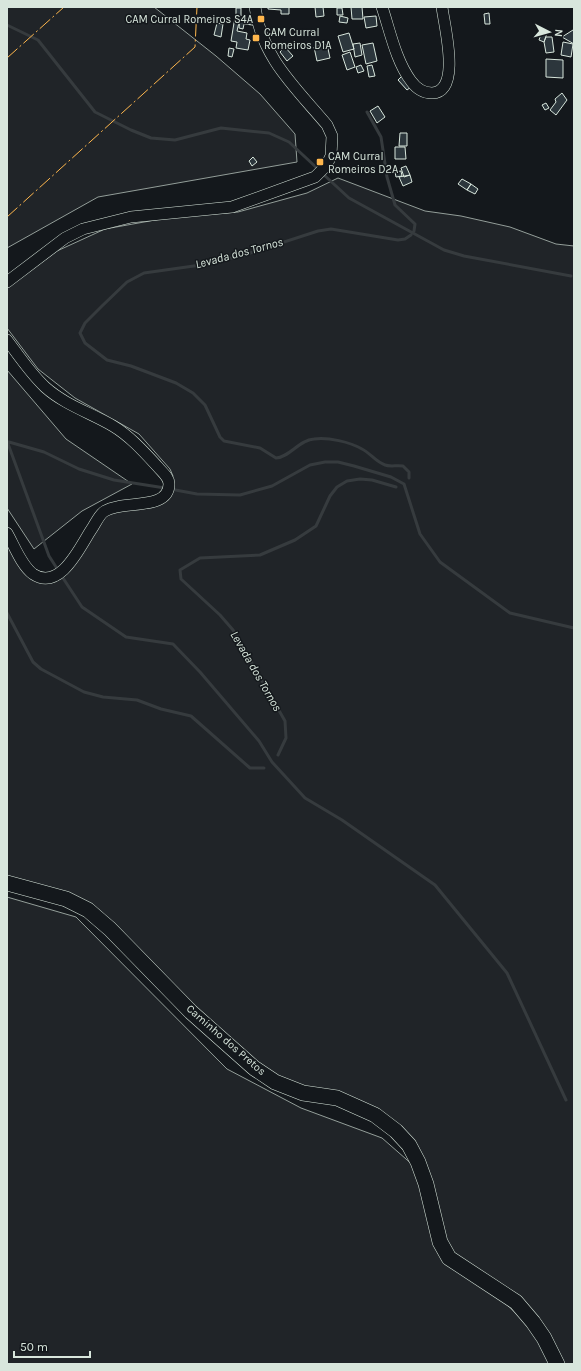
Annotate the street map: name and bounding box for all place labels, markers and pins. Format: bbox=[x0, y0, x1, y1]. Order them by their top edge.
place label: CAM Curral Romeiros S4A bbox=[125, 13, 254, 26]
marker: CAM Curral Romeiros S4A bbox=[256, 14, 266, 24]
place label: CAM Curral Romeiros D1A bbox=[264, 26, 332, 52]
marker: CAM Curral Romeiros D1A bbox=[251, 33, 261, 43]
place label: CAM Curral Romeiros D2A bbox=[328, 150, 399, 176]
marker: CAM Curral Romeiros D2A bbox=[315, 157, 325, 167]

